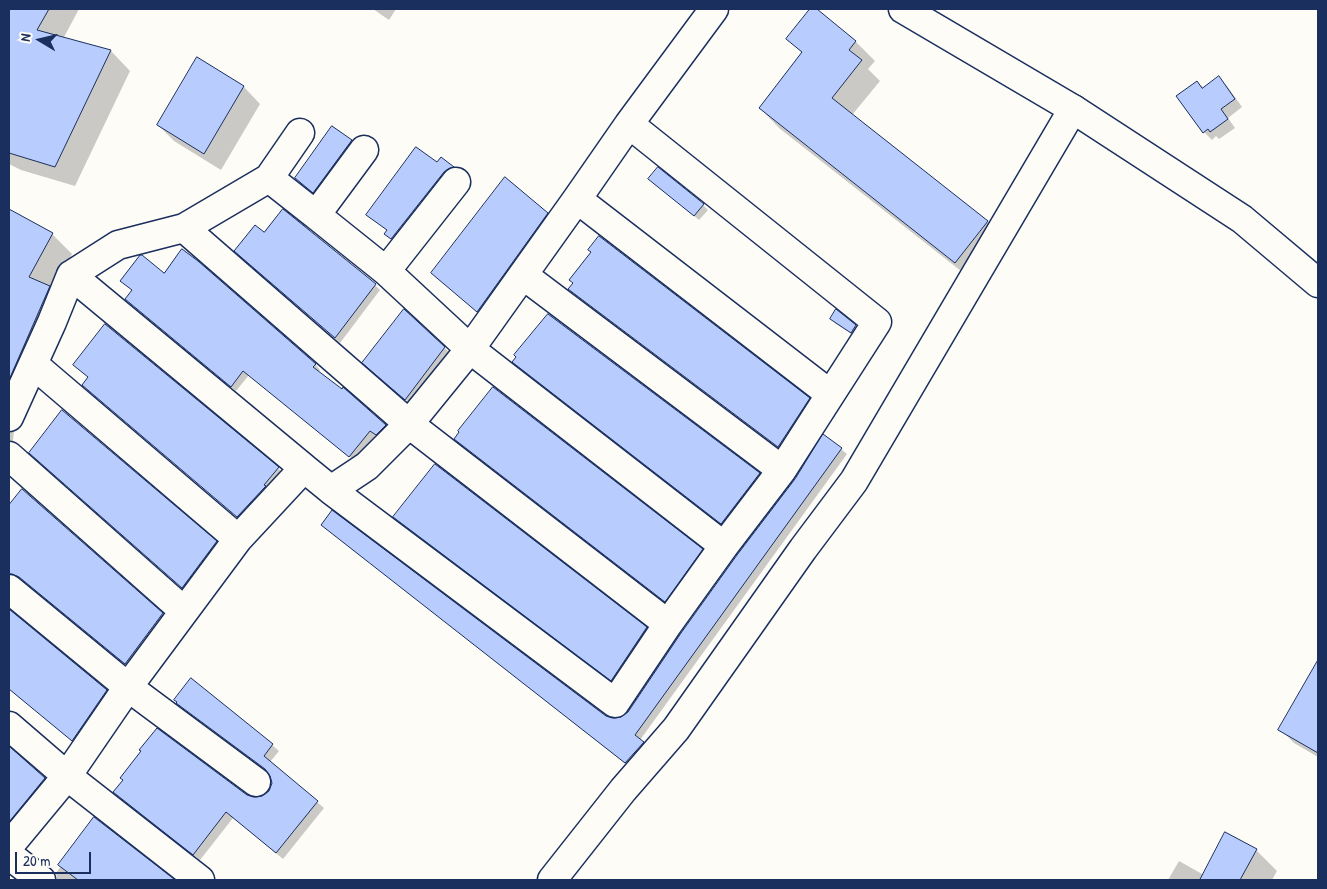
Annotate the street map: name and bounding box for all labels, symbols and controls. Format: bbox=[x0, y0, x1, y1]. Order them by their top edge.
north arrow bbox=[15, 15, 65, 65]
text: N bbox=[15, 32, 35, 43]
scale bar bbox=[18, 842, 94, 874]
text: 20 m bbox=[23, 850, 50, 871]

